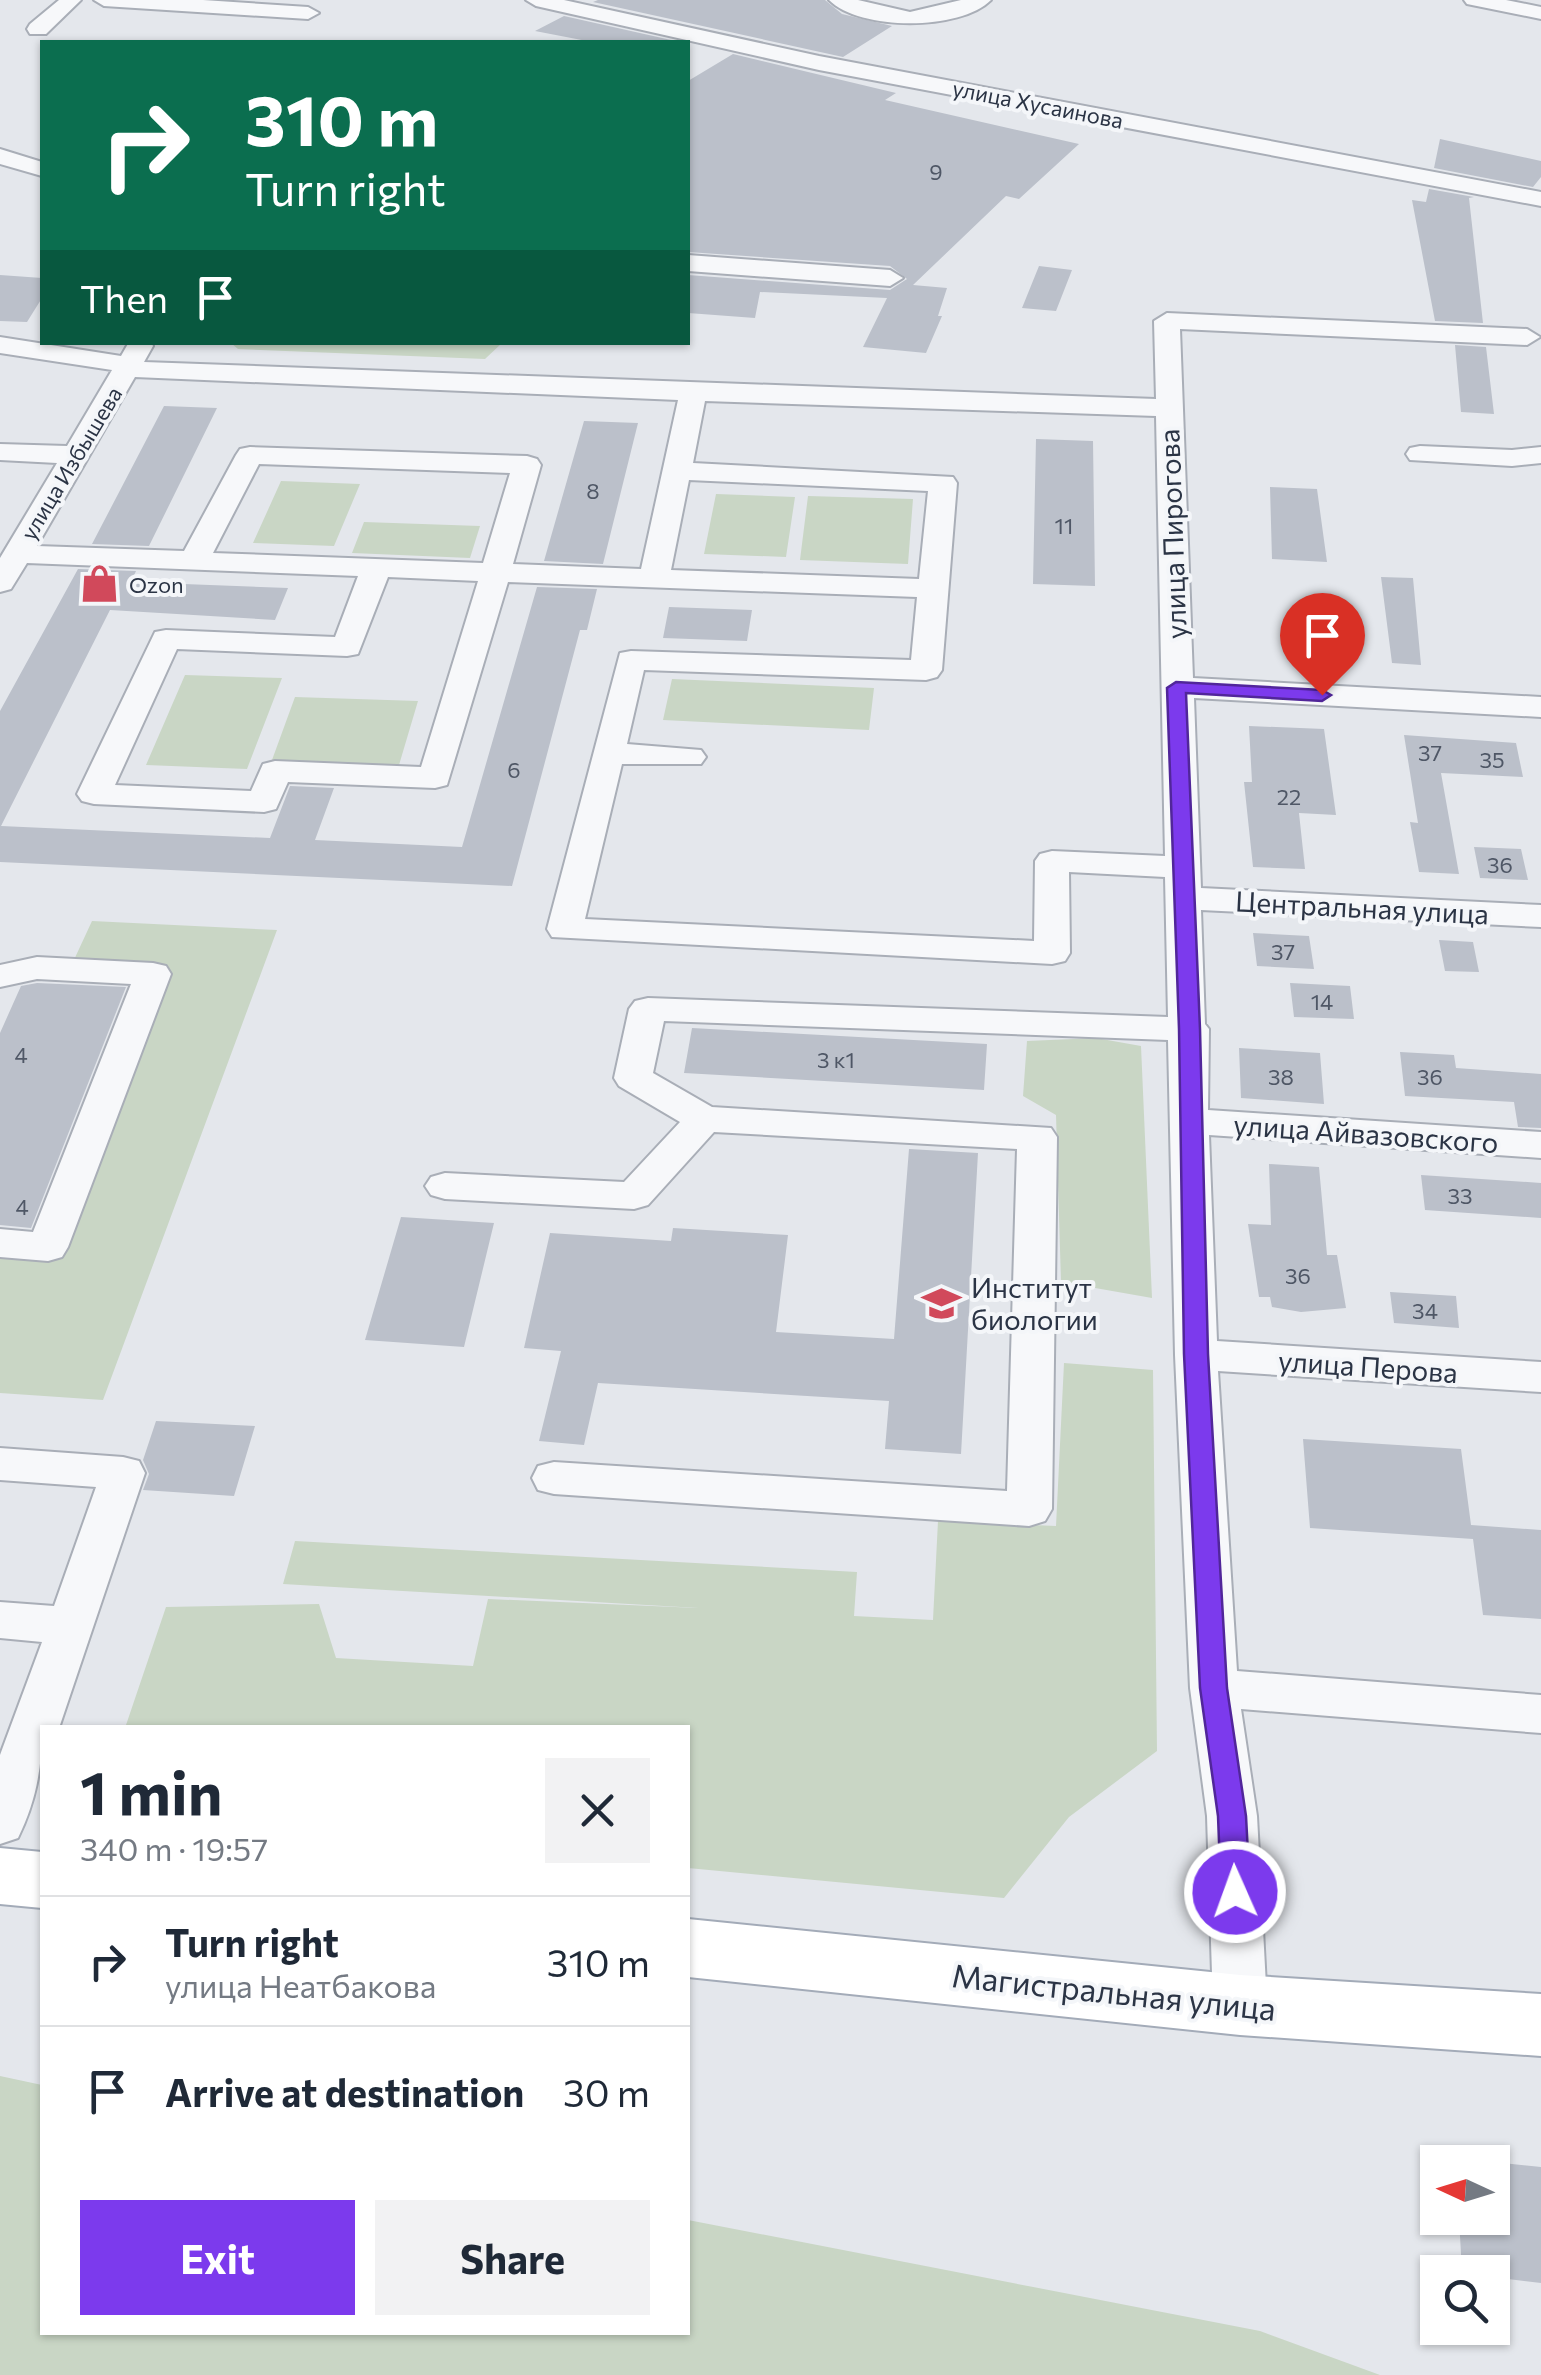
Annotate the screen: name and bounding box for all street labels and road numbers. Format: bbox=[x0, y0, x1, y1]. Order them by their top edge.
street label: улица Хусаинова bbox=[950, 74, 1126, 134]
street label: улица Избышева bbox=[15, 382, 127, 544]
street label: улица Пирогова bbox=[1151, 428, 1193, 640]
street label: Центральная улица bbox=[1234, 883, 1490, 931]
street label: улица Айвазовского bbox=[1232, 1107, 1500, 1159]
street label: улица Перова bbox=[1277, 1343, 1459, 1389]
street label: Магистральная улица bbox=[950, 1954, 1278, 2028]

